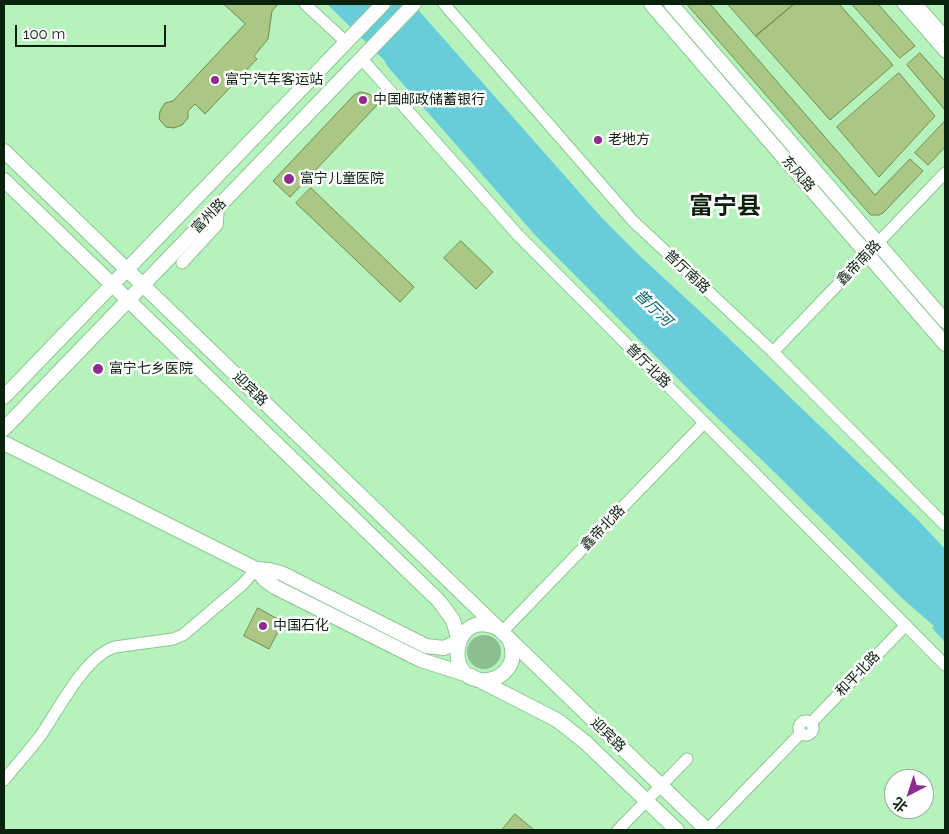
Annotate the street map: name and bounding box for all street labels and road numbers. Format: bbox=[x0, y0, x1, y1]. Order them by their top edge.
street label: 东风路 bbox=[778, 153, 818, 195]
street label: 富州路 bbox=[188, 195, 230, 237]
street label: 鑫帝南路 bbox=[834, 237, 884, 289]
street label: 普厅南路 bbox=[661, 247, 713, 297]
street label: 普厅北路 bbox=[622, 340, 674, 392]
street label: 迎宾路 bbox=[229, 368, 271, 410]
street label: 鑫帝北路 bbox=[578, 502, 628, 554]
street label: 和平北路 bbox=[833, 648, 883, 700]
street label: 迎宾路 bbox=[587, 714, 629, 756]

